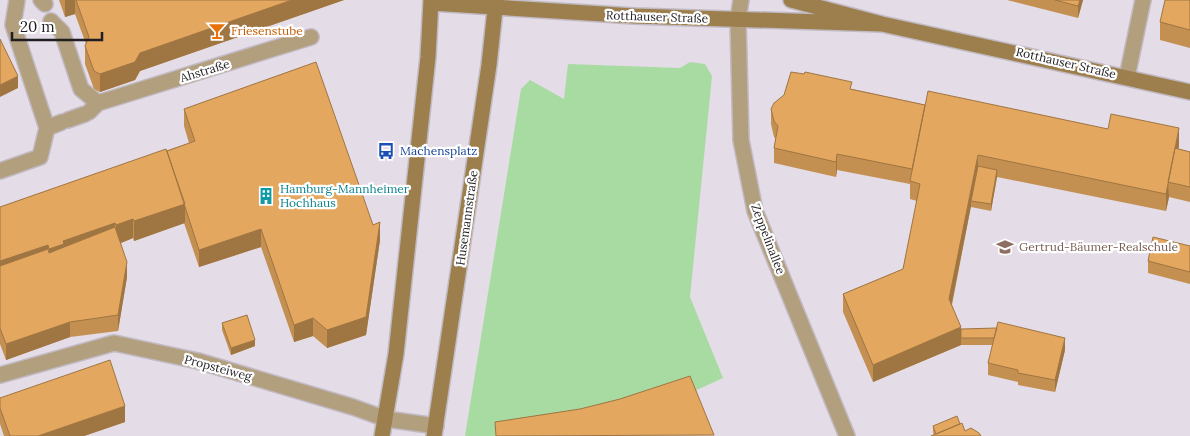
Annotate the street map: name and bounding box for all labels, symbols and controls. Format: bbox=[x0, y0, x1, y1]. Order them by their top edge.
street label: Rotthauser Straße bbox=[606, 7, 709, 26]
scale bar bbox=[12, 10, 102, 42]
text: 20 m bbox=[20, 17, 55, 36]
bar icon: Friesenstube bbox=[207, 21, 227, 41]
place label: Friesenstube bbox=[231, 23, 303, 38]
street label: Rotthauser Straße bbox=[1015, 44, 1118, 81]
street label: Ahstraße bbox=[177, 56, 232, 85]
bus stop icon: Machensplatz bbox=[376, 141, 396, 161]
place label: Machensplatz bbox=[400, 143, 477, 158]
street label: Husemannstraße bbox=[452, 169, 481, 267]
place label: Hamburg-Mannheimer Hochhaus bbox=[280, 181, 410, 210]
building icon: Hamburg-Mannheimer Hochhaus bbox=[256, 186, 276, 206]
street label: Zeppelinallee bbox=[748, 201, 789, 277]
school or university icon: Gertrud-Bäumer-Realschule bbox=[995, 237, 1015, 257]
place label: Gertrud-Bäumer-Realschule bbox=[1019, 239, 1178, 254]
street label: Propsteiweg bbox=[183, 351, 254, 384]

